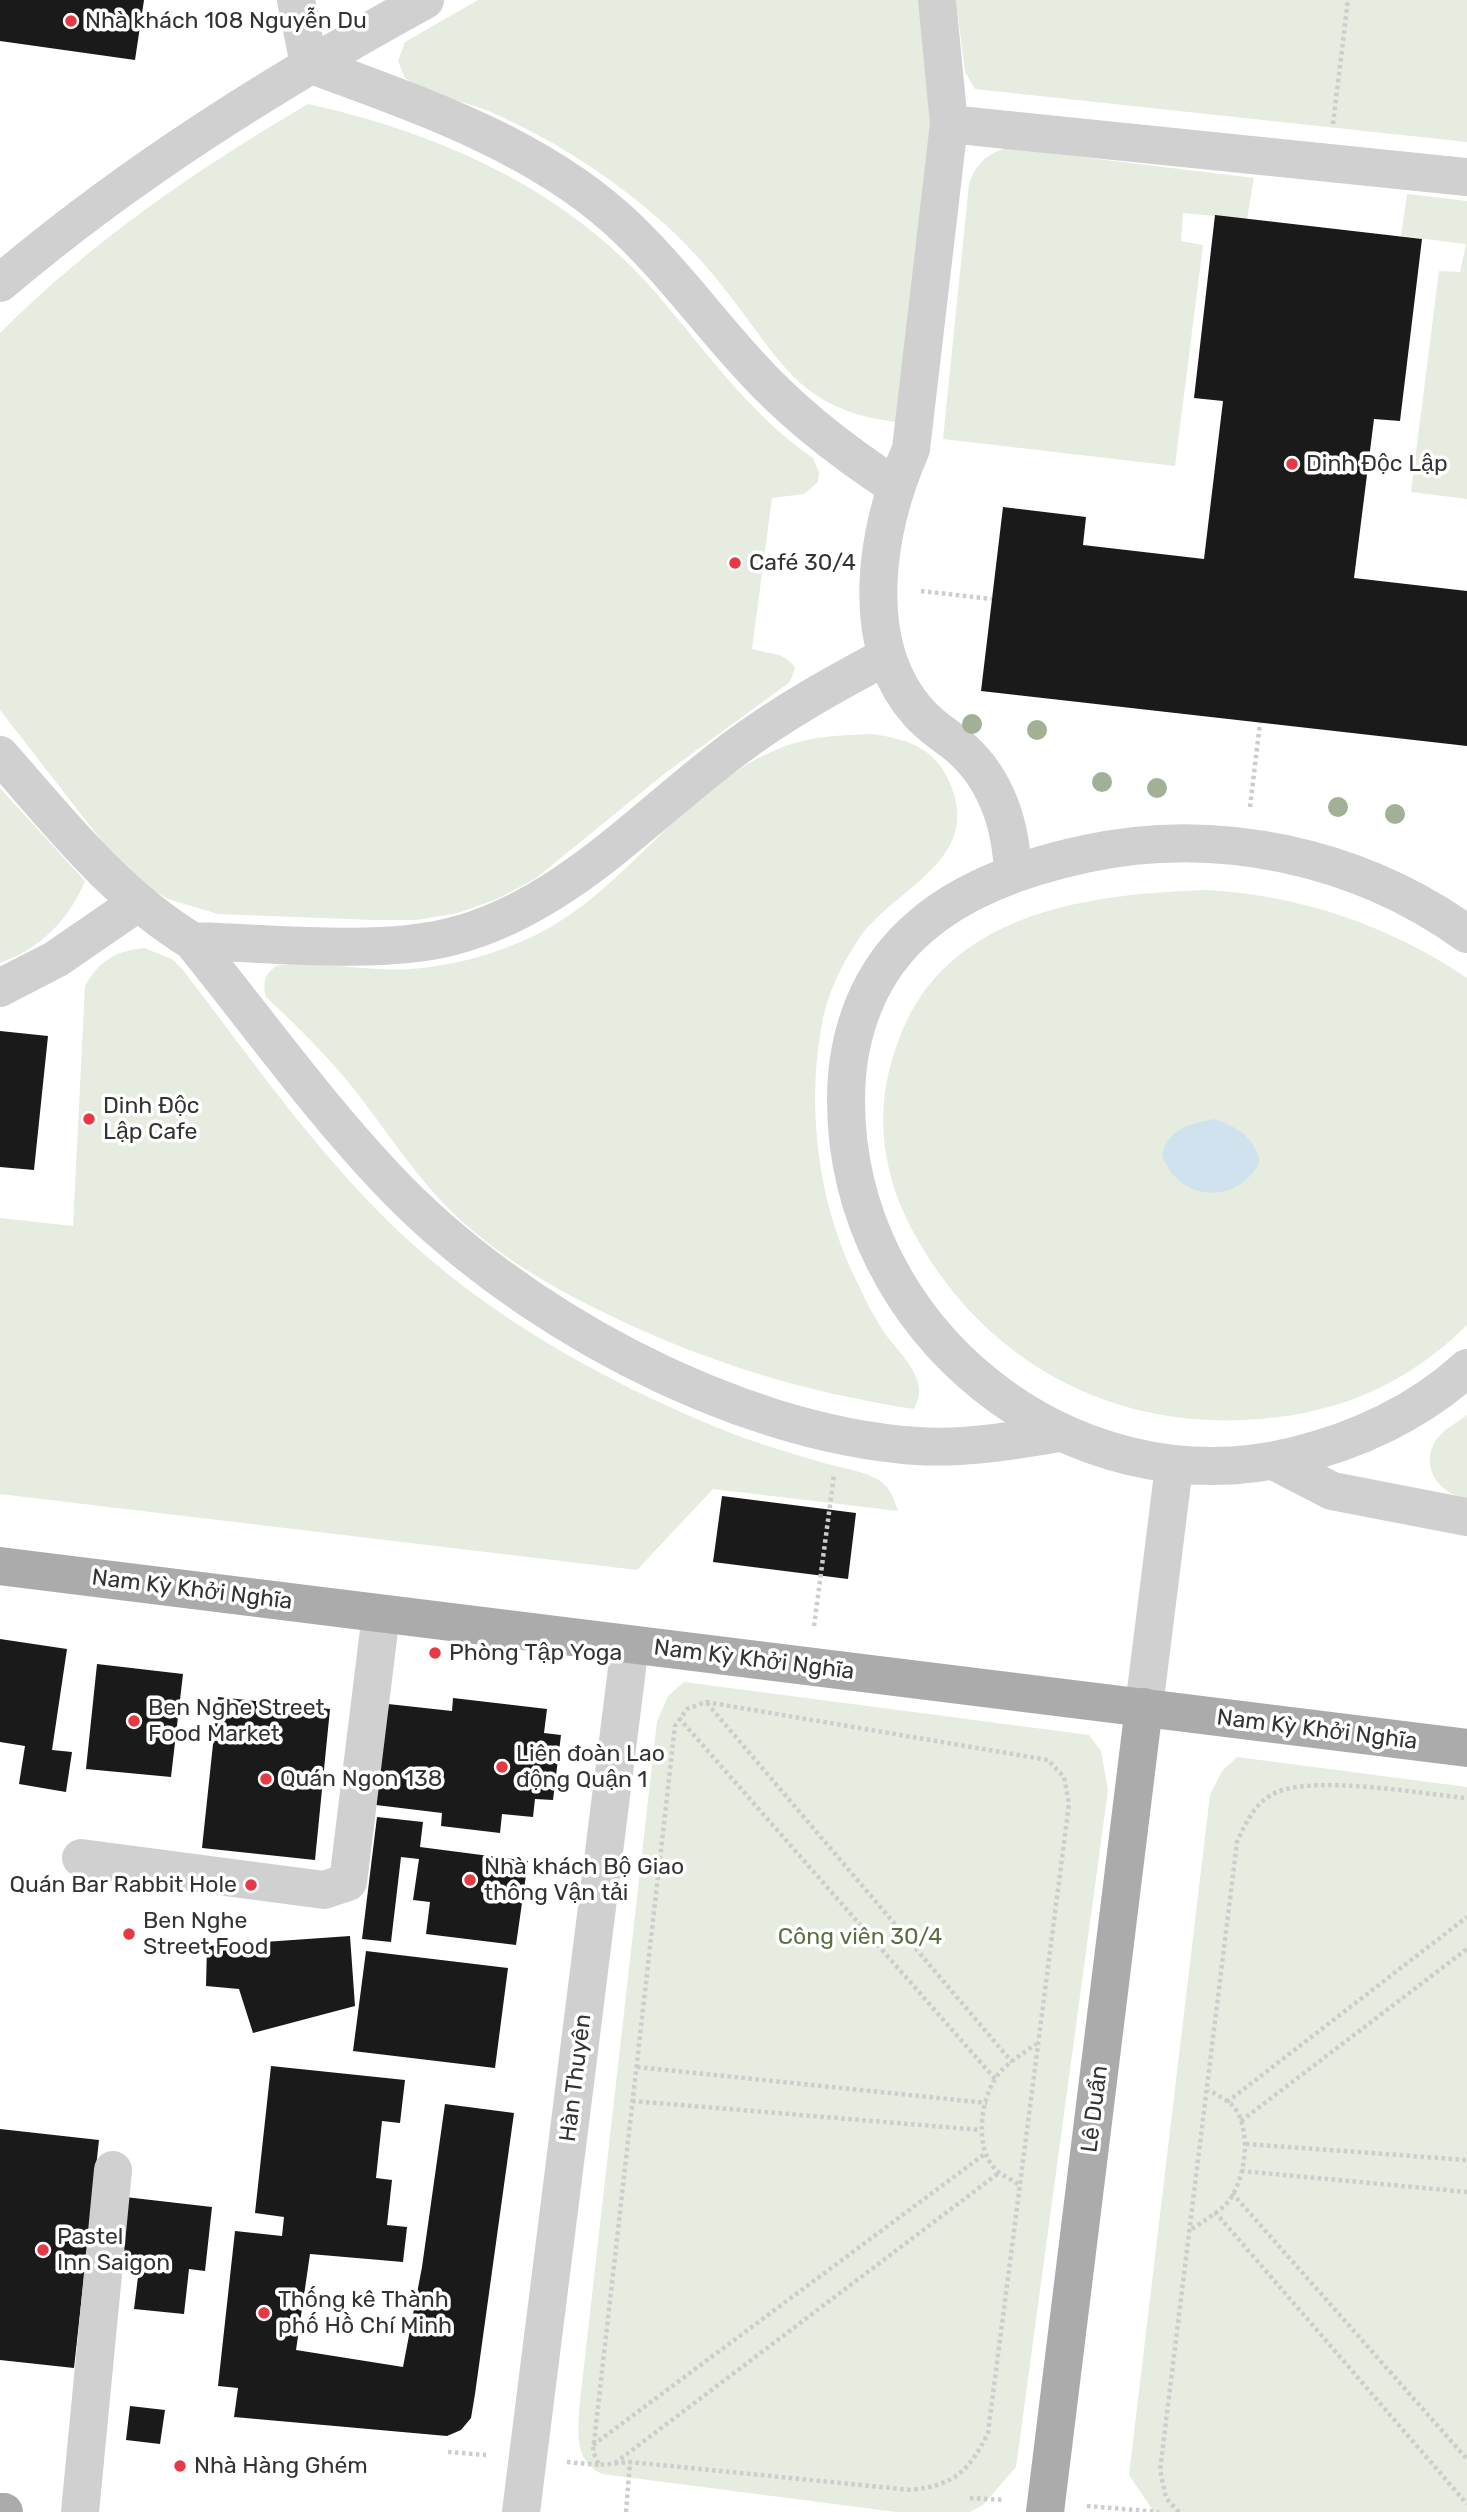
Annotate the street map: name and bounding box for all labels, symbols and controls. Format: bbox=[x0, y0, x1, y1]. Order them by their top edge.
place label: Nhà khách 108 Nguyễn Du bbox=[85, 7, 367, 35]
marker: Nhà khách 108 Nguyễn Du bbox=[63, 13, 79, 29]
place label: Dinh Độc Lập bbox=[1306, 450, 1448, 478]
marker: Dinh Độc Lập bbox=[1284, 456, 1300, 472]
place label: Café 30/4 bbox=[749, 549, 856, 577]
marker: Café 30/4 bbox=[727, 555, 743, 571]
place label: Dinh Độc Lập Cafe bbox=[103, 1092, 200, 1146]
marker: Dinh Độc Lập Cafe bbox=[81, 1111, 97, 1127]
street label: Nam Kỳ Khởi Nghĩa bbox=[90, 1564, 294, 1616]
street label: Nam Kỳ Khởi Nghĩa bbox=[652, 1634, 856, 1686]
place label: Phòng Tập Yoga bbox=[449, 1639, 622, 1667]
marker: Phòng Tập Yoga bbox=[427, 1645, 443, 1661]
place label: Ben Nghe Street Food Market bbox=[148, 1694, 325, 1748]
street label: Nam Kỳ Khởi Nghĩa bbox=[1215, 1704, 1419, 1756]
marker: Ben Nghe Street Food Market bbox=[126, 1713, 142, 1729]
place label: Liên đoàn Lao động Quận 1 bbox=[516, 1740, 665, 1794]
marker: Liên đoàn Lao động Quận 1 bbox=[494, 1759, 510, 1775]
place label: Quán Ngon 138 bbox=[280, 1765, 442, 1793]
marker: Quán Ngon 138 bbox=[258, 1771, 274, 1787]
place label: Nhà khách Bộ Giao thông Vận tải bbox=[484, 1853, 684, 1907]
place label: Quán Bar Rabbit Hole bbox=[9, 1871, 237, 1899]
marker: Nhà khách Bộ Giao thông Vận tải bbox=[462, 1872, 478, 1888]
marker: Quán Bar Rabbit Hole bbox=[243, 1877, 259, 1893]
place label: Ben Nghe Street Food bbox=[143, 1907, 268, 1961]
park label: Công viên 30/4 bbox=[778, 1923, 942, 1951]
marker: Ben Nghe Street Food bbox=[121, 1926, 137, 1942]
street label: Hàn Thuyên bbox=[554, 2013, 598, 2143]
street label: Lê Duẩn bbox=[1076, 2064, 1114, 2154]
place label: Pastel Inn Saigon bbox=[57, 2223, 170, 2277]
marker: Pastel Inn Saigon bbox=[35, 2242, 51, 2258]
place label: Thống kê Thành phố Hồ Chí Minh bbox=[278, 2286, 452, 2340]
marker: Thống kê Thành phố Hồ Chí Minh bbox=[256, 2305, 272, 2321]
place label: Nhà Hàng Ghém bbox=[194, 2452, 368, 2480]
marker: Nhà Hàng Ghém bbox=[172, 2458, 188, 2474]

